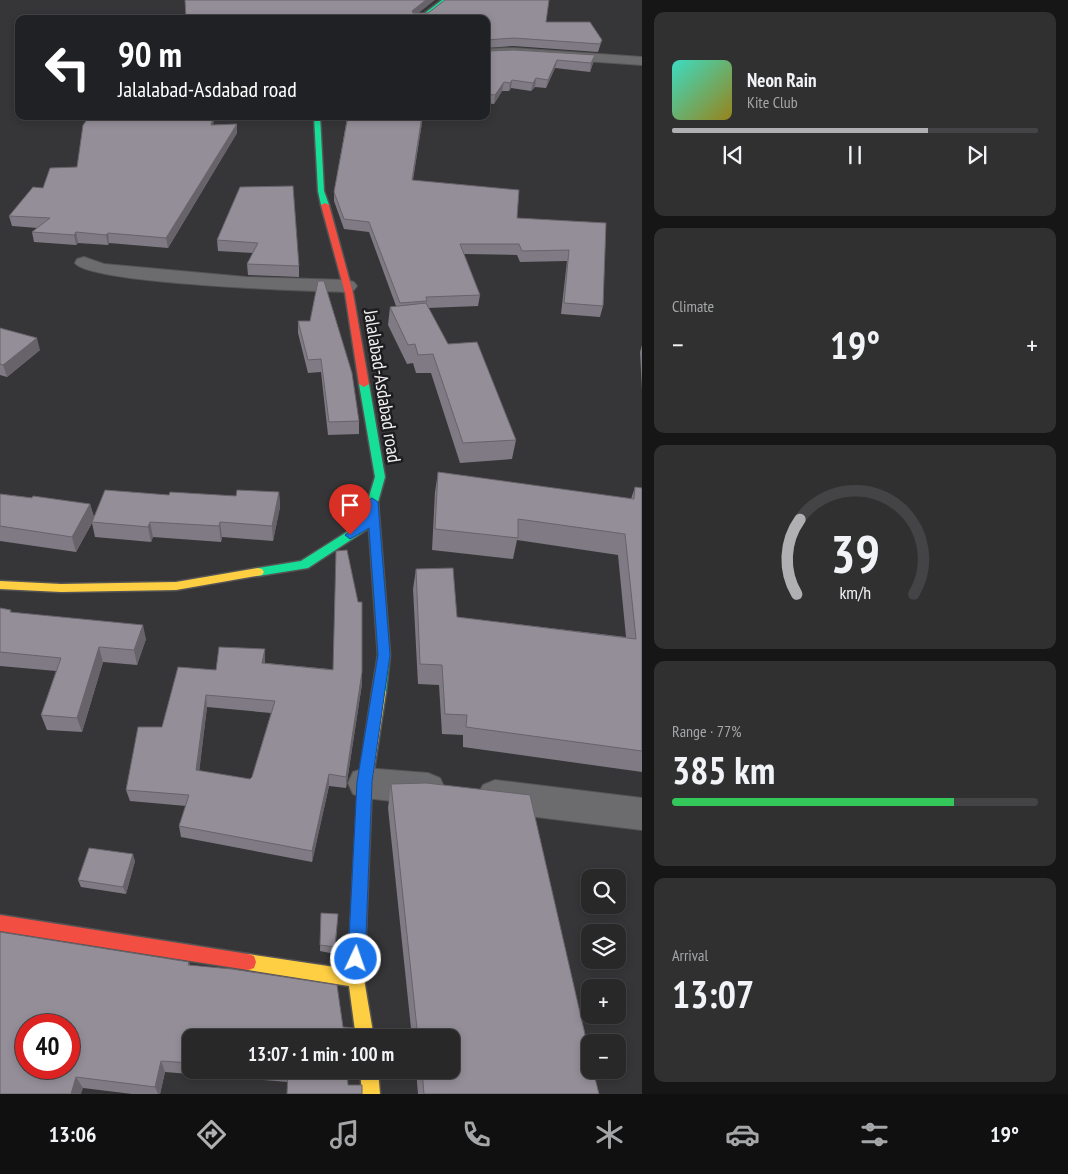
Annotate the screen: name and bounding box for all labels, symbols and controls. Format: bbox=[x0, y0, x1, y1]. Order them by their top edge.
text: 90 m bbox=[118, 31, 182, 77]
icon: left bbox=[35, 35, 100, 100]
text: Neon Rain bbox=[747, 68, 816, 92]
text: Jalalabad-Asdabad road bbox=[118, 75, 297, 103]
text: Kite Club bbox=[747, 92, 798, 112]
icon: previous bbox=[719, 141, 747, 169]
icon: pause bbox=[841, 141, 869, 169]
icon: next bbox=[963, 141, 991, 169]
text: Climate bbox=[672, 296, 714, 316]
street label: Jalalabad-Asdabad road bbox=[359, 307, 407, 464]
text: 19° bbox=[830, 320, 880, 369]
text: − bbox=[672, 326, 684, 363]
text: + bbox=[1026, 326, 1038, 363]
pin bbox=[329, 484, 371, 535]
icon: arrive bbox=[336, 491, 364, 519]
text: 39 bbox=[830, 520, 880, 587]
text: km/h bbox=[839, 581, 871, 604]
text: Range · 77% bbox=[672, 721, 741, 741]
text: 385 km bbox=[672, 745, 775, 794]
map controls bbox=[581, 869, 626, 1079]
button: search bbox=[581, 869, 626, 914]
button: layers bbox=[581, 924, 626, 969]
position arrow bbox=[329, 932, 381, 984]
text: Arrival bbox=[672, 945, 708, 965]
text: 13:07 bbox=[672, 969, 754, 1018]
button: + bbox=[581, 979, 626, 1024]
speed limit sign: 40 bbox=[15, 1014, 80, 1079]
button: − bbox=[581, 1034, 626, 1079]
text: 13:07 · 1 min · 100 m bbox=[248, 1042, 394, 1066]
icon: directions bbox=[194, 1117, 229, 1152]
icon: music bbox=[327, 1117, 362, 1152]
icon: phone bbox=[459, 1117, 494, 1152]
icon: climate bbox=[592, 1117, 627, 1152]
icon: car bbox=[725, 1117, 760, 1152]
icon: filters bbox=[857, 1117, 892, 1152]
text: 13:06 bbox=[49, 1120, 96, 1148]
text: 19° bbox=[990, 1120, 1019, 1148]

